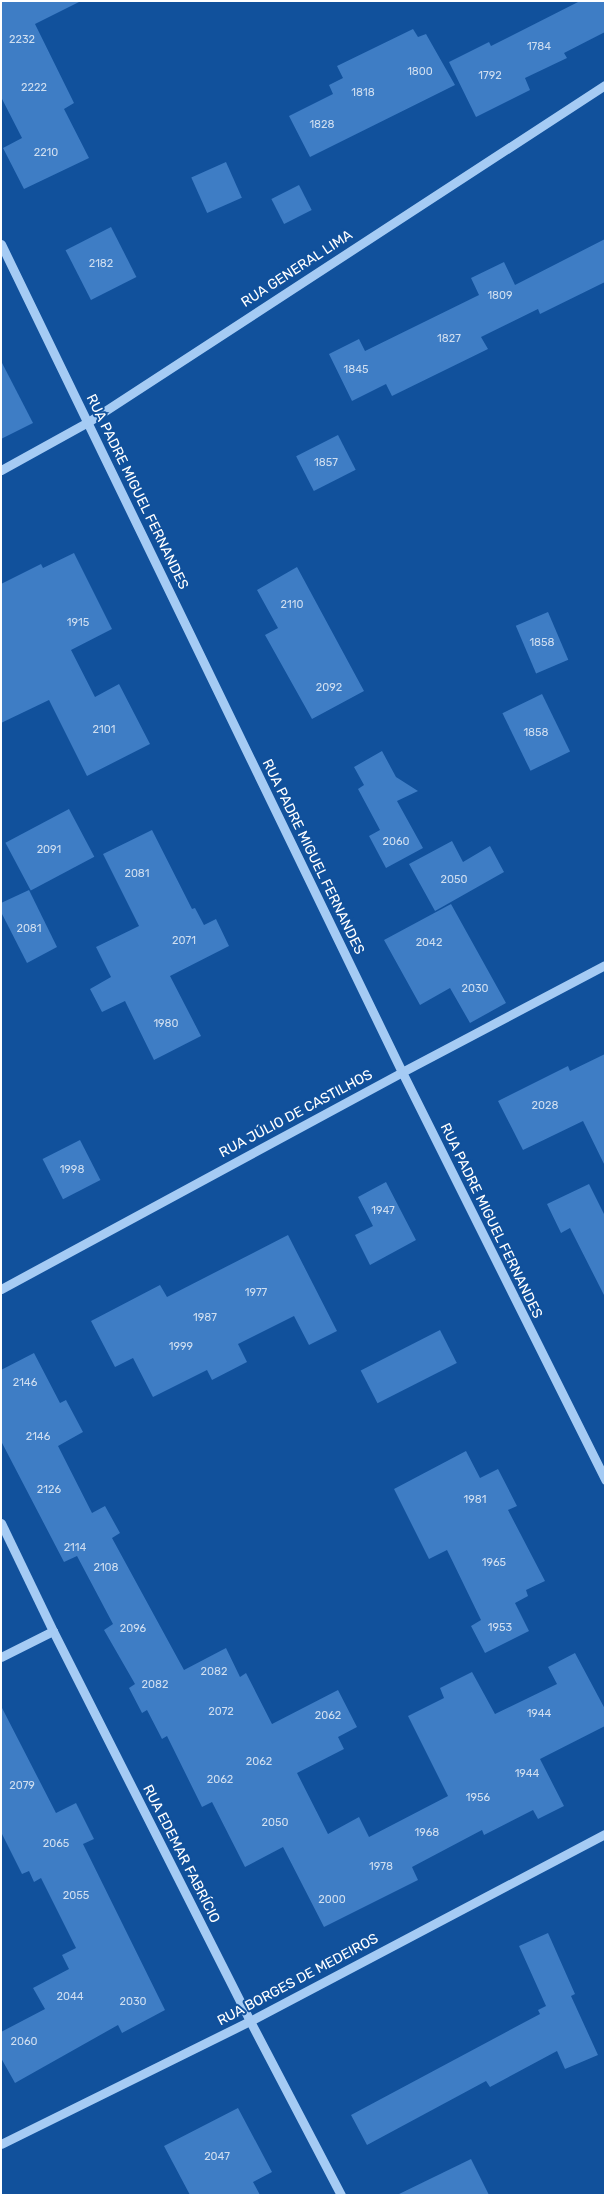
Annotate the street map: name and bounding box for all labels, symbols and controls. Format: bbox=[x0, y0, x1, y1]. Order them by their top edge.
house number: 2232 bbox=[9, 33, 35, 47]
house number: 1784 bbox=[527, 40, 551, 54]
house number: 1800 bbox=[407, 65, 433, 79]
house number: 1792 bbox=[478, 69, 502, 83]
house number: 2222 bbox=[21, 81, 47, 95]
house number: 1818 bbox=[351, 86, 375, 100]
house number: 1828 bbox=[309, 118, 335, 132]
house number: 2210 bbox=[34, 146, 58, 160]
street label: RUA GENERAL LIMA bbox=[238, 227, 356, 311]
house number: 2182 bbox=[89, 257, 113, 271]
house number: 1809 bbox=[487, 289, 513, 303]
house number: 1827 bbox=[437, 332, 461, 346]
house number: 1845 bbox=[343, 363, 369, 377]
street label: RUA PADRE MIGUEL FERNANDES bbox=[82, 391, 192, 593]
house number: 1857 bbox=[314, 456, 338, 470]
house number: 2110 bbox=[281, 598, 303, 612]
house number: 1915 bbox=[67, 616, 89, 630]
house number: 1858 bbox=[529, 636, 555, 650]
house number: 2092 bbox=[316, 681, 342, 695]
house number: 2101 bbox=[93, 723, 115, 737]
house number: 1858 bbox=[523, 726, 549, 740]
street label: RUA PADRE MIGUEL FERNANDES bbox=[258, 756, 368, 958]
house number: 2060 bbox=[382, 835, 410, 849]
house number: 2091 bbox=[37, 843, 61, 857]
house number: 2081 bbox=[124, 867, 150, 881]
house number: 2050 bbox=[441, 873, 467, 887]
house number: 2081 bbox=[16, 922, 42, 936]
house number: 2071 bbox=[172, 934, 196, 948]
house number: 2042 bbox=[416, 936, 442, 950]
house number: 2030 bbox=[461, 982, 489, 996]
house number: 1980 bbox=[153, 1017, 179, 1031]
street label: RUA JÚLIO DE CASTILHOS bbox=[216, 1066, 376, 1162]
house number: 2028 bbox=[532, 1099, 558, 1113]
street label: RUA PADRE MIGUEL FERNANDES bbox=[436, 1120, 546, 1322]
house number: 1998 bbox=[60, 1163, 84, 1177]
house number: 1947 bbox=[371, 1204, 395, 1218]
house number: 1977 bbox=[245, 1286, 267, 1300]
house number: 1987 bbox=[193, 1311, 217, 1325]
house number: 1999 bbox=[169, 1340, 193, 1354]
house number: 2146 bbox=[13, 1376, 37, 1390]
house number: 2146 bbox=[26, 1430, 50, 1444]
house number: 2126 bbox=[37, 1483, 61, 1497]
house number: 1981 bbox=[464, 1493, 486, 1507]
house number: 2114 bbox=[64, 1541, 86, 1555]
house number: 1965 bbox=[482, 1556, 506, 1570]
house number: 2108 bbox=[93, 1561, 119, 1575]
house number: 1953 bbox=[488, 1621, 512, 1635]
house number: 2096 bbox=[120, 1622, 146, 1636]
house number: 2082 bbox=[201, 1665, 227, 1679]
house number: 2082 bbox=[142, 1678, 168, 1692]
house number: 2072 bbox=[208, 1705, 234, 1719]
house number: 1944 bbox=[527, 1707, 551, 1721]
house number: 2062 bbox=[315, 1709, 341, 1723]
house number: 2062 bbox=[246, 1755, 272, 1769]
house number: 1944 bbox=[515, 1767, 539, 1781]
house number: 2062 bbox=[207, 1773, 233, 1787]
house number: 2079 bbox=[9, 1779, 35, 1793]
street label: RUA EDEMAR FABRÍCIO bbox=[139, 1782, 223, 1926]
house number: 1956 bbox=[466, 1791, 490, 1805]
house number: 2050 bbox=[262, 1816, 288, 1830]
house number: 1968 bbox=[415, 1826, 439, 1840]
house number: 2065 bbox=[43, 1837, 69, 1851]
house number: 1978 bbox=[369, 1860, 393, 1874]
house number: 2055 bbox=[63, 1889, 89, 1903]
house number: 2000 bbox=[318, 1893, 346, 1907]
street label: RUA BORGES DE MEDEIROS bbox=[215, 1930, 381, 2030]
house number: 2044 bbox=[56, 1990, 84, 2004]
house number: 2030 bbox=[119, 1995, 147, 2009]
house number: 2060 bbox=[10, 2035, 38, 2049]
house number: 2047 bbox=[204, 2150, 230, 2164]

